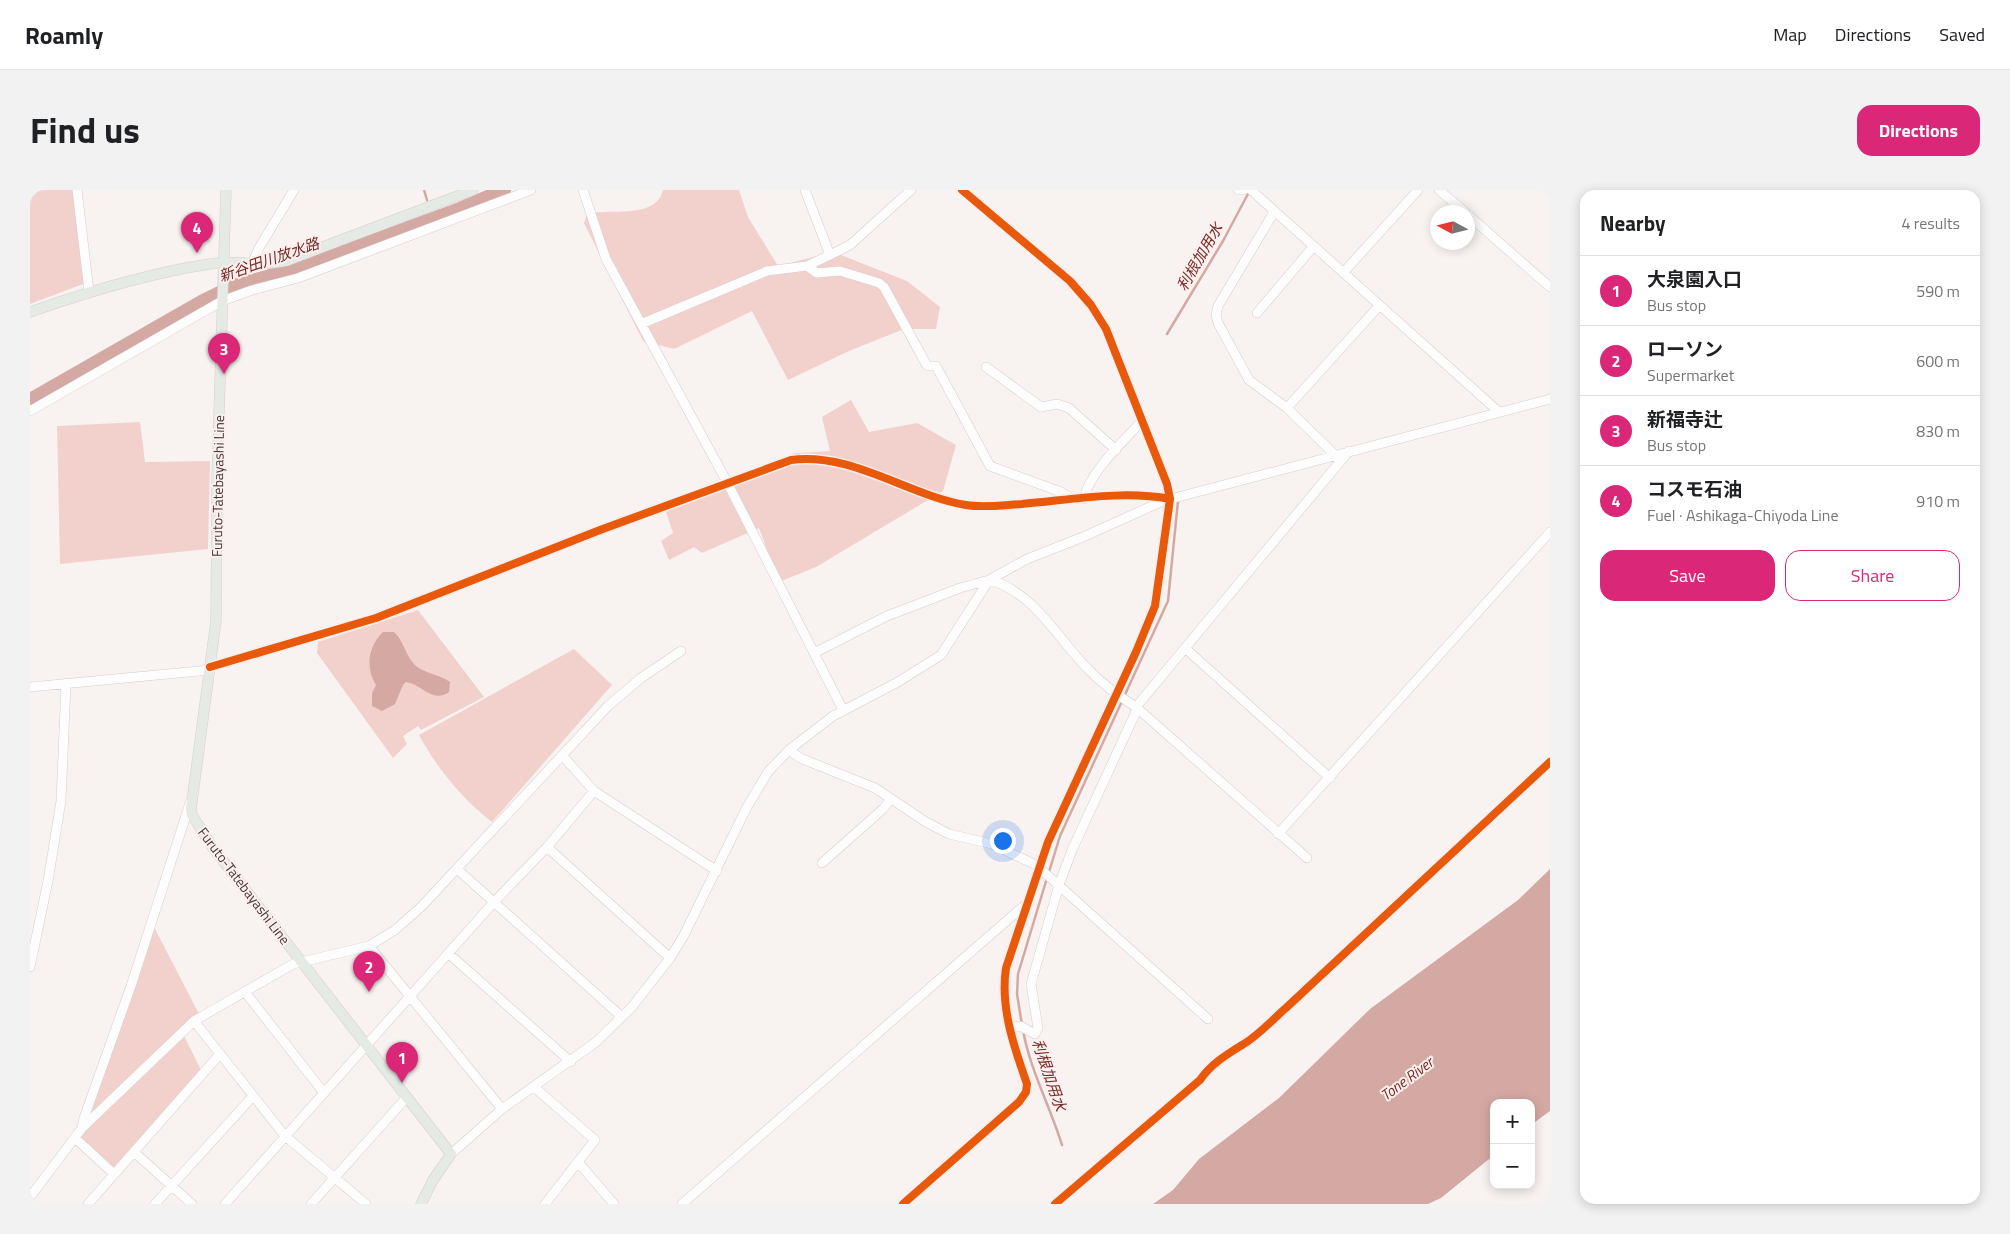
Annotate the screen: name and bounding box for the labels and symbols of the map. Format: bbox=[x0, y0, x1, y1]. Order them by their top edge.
north arrow bbox=[1430, 205, 1475, 250]
pin: 4 bbox=[181, 212, 213, 253]
water label: 利根加用水 bbox=[1171, 217, 1229, 295]
water label: 新谷田川放水路 bbox=[215, 231, 324, 287]
pin: 3 bbox=[208, 333, 240, 374]
street label: Furuto-Tatebayashi Line bbox=[206, 415, 229, 557]
street label: Furuto-Tatebayashi Line bbox=[193, 823, 296, 949]
your location bbox=[990, 828, 1016, 854]
pin: 2 bbox=[353, 951, 385, 992]
water label: 利根加用水 bbox=[1026, 1036, 1073, 1116]
pin: 1 bbox=[386, 1042, 418, 1083]
water label: Tone River bbox=[1375, 1050, 1440, 1106]

